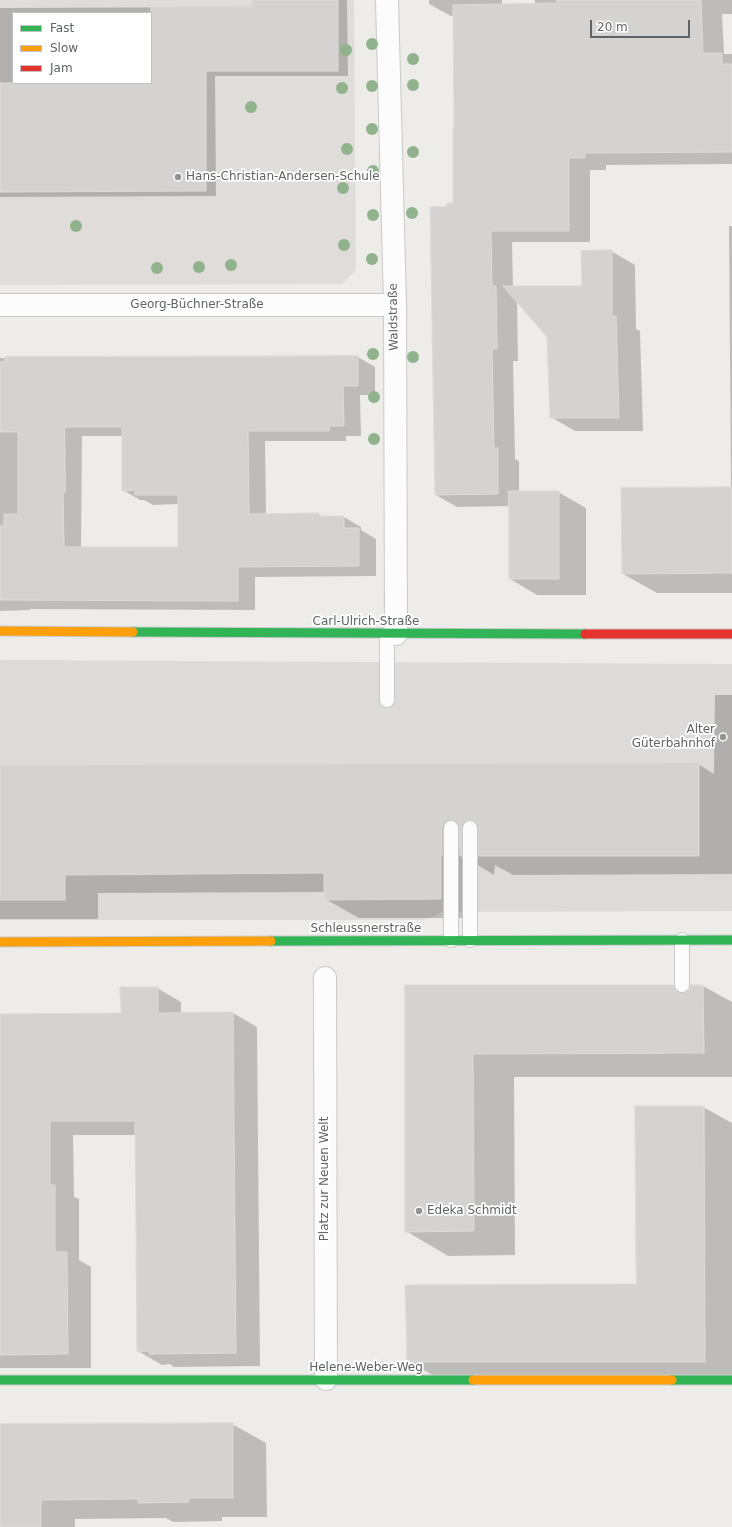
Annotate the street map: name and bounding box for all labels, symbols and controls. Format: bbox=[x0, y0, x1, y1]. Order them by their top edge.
legend bbox=[12, 12, 152, 84]
scale bar bbox=[592, 12, 692, 38]
text: 20 m bbox=[597, 20, 628, 34]
text: Fast bbox=[50, 21, 74, 35]
text: Slow bbox=[50, 41, 78, 55]
text: Jam bbox=[50, 61, 73, 75]
place label: Hans-Christian-Andersen-Schule bbox=[186, 170, 380, 184]
marker: Hans-Christian-Andersen-Schule bbox=[173, 172, 183, 182]
street label: Waldstraße bbox=[386, 283, 402, 351]
street label: Georg-Büchner-Straße bbox=[130, 298, 264, 312]
street label: Carl-Ulrich-Straße bbox=[313, 615, 419, 629]
place label: Alter Güterbahnhof bbox=[632, 723, 715, 751]
marker: Alter Güterbahnhof bbox=[718, 732, 728, 742]
street label: Schleussnerstraße bbox=[311, 922, 421, 936]
street label: Platz zur Neuen Welt bbox=[318, 1117, 332, 1241]
place label: Edeka Schmidt bbox=[427, 1204, 517, 1218]
marker: Edeka Schmidt bbox=[414, 1206, 424, 1216]
street label: Helene-Weber-Weg bbox=[309, 1361, 423, 1375]

